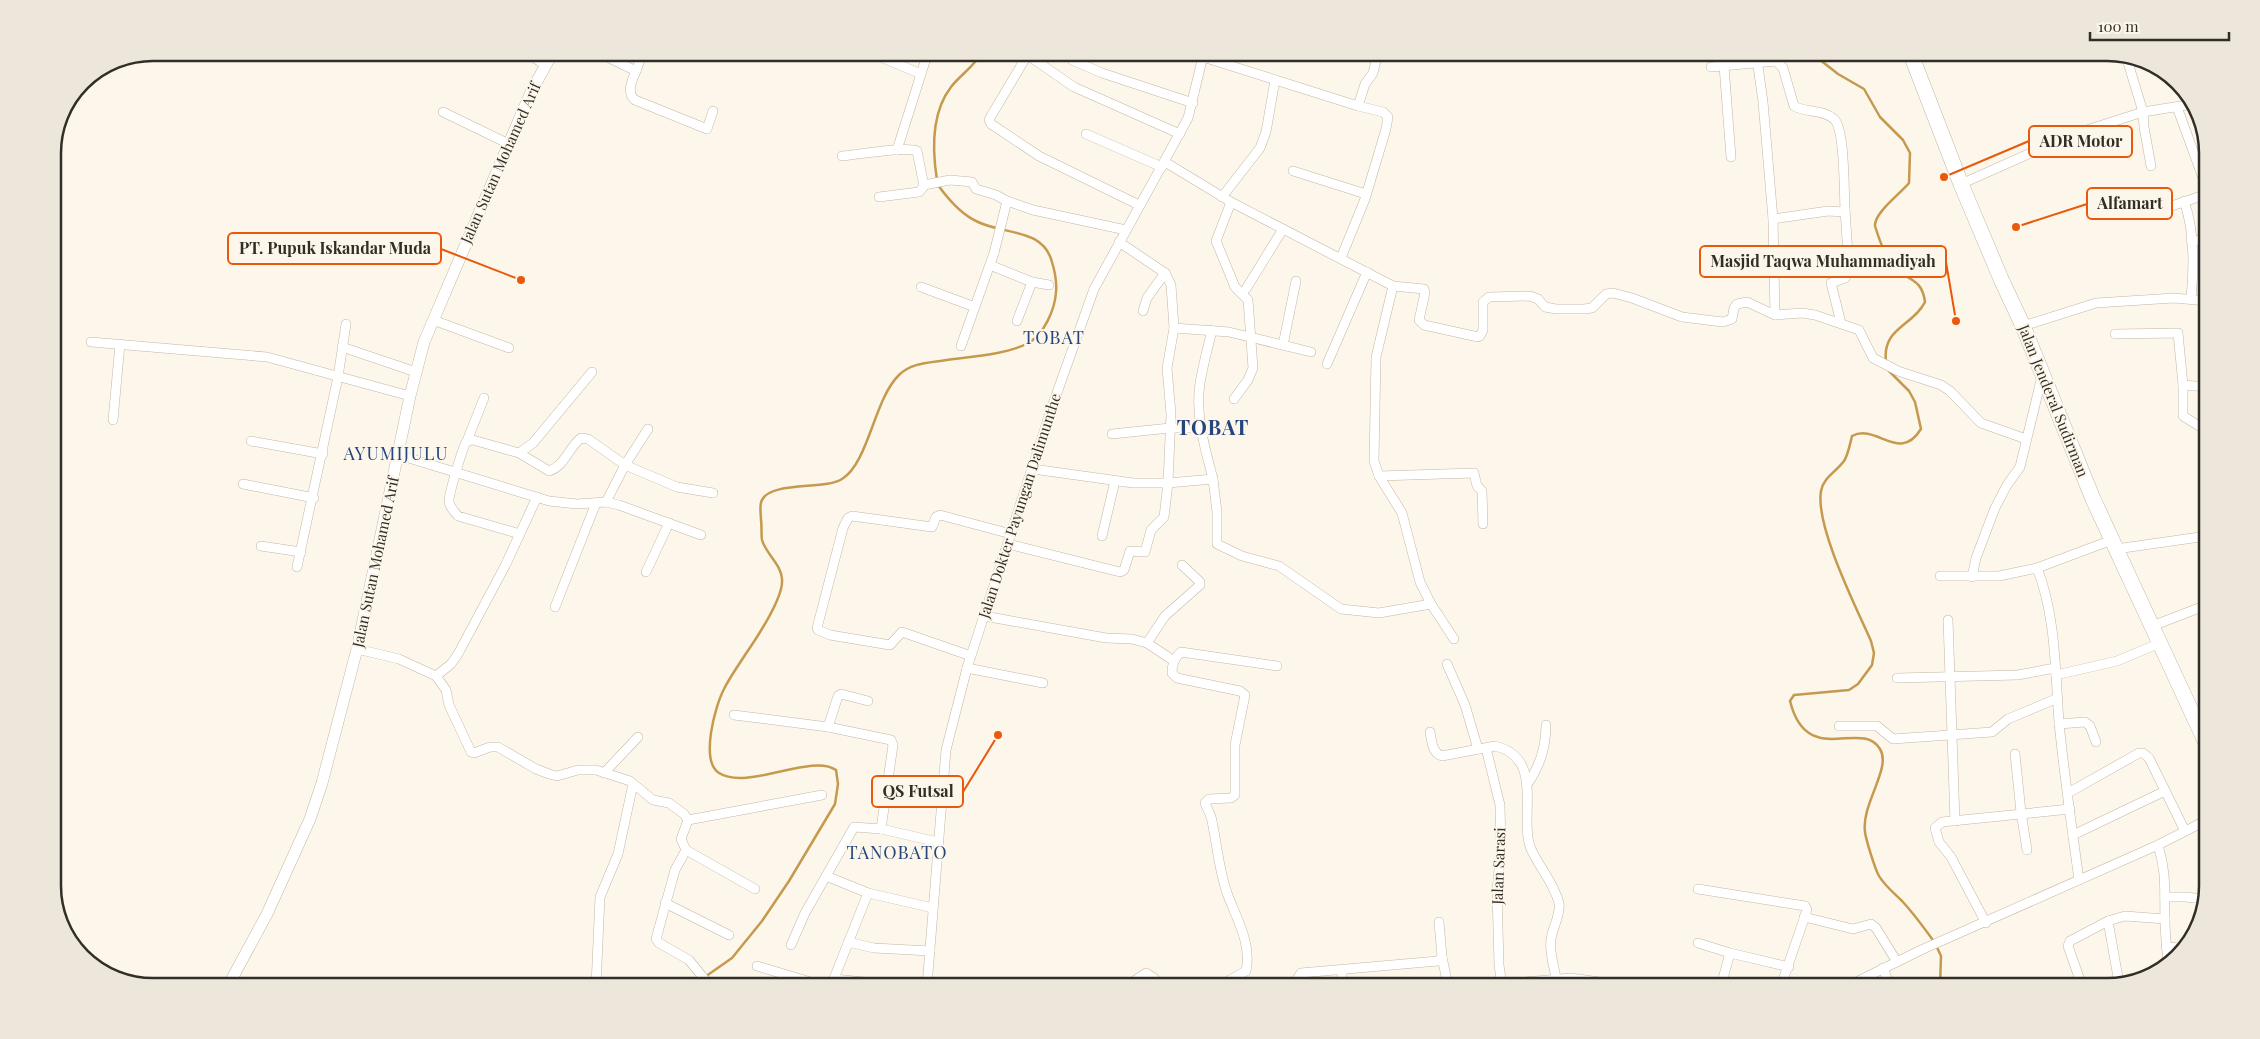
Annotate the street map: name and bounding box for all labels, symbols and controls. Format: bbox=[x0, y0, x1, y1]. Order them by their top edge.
scale bar bbox=[2090, 10, 2229, 42]
text: 100 m bbox=[2098, 16, 2139, 36]
street label: Jalan Sutan Mohamed Arif bbox=[455, 78, 545, 247]
callout: ADR Motor bbox=[2029, 126, 2132, 157]
text: ADR Motor bbox=[2039, 130, 2123, 151]
callout: Alfamart bbox=[2087, 188, 2172, 219]
text: Alfamart bbox=[2096, 192, 2163, 213]
callout: PT. Pupuk Iskandar Muda bbox=[228, 233, 441, 264]
text: PT. Pupuk Iskandar Muda bbox=[239, 237, 432, 258]
callout: Masjid Taqwa Muhammadiyah bbox=[1700, 246, 1946, 277]
text: Masjid Taqwa Muhammadiyah bbox=[1710, 250, 1936, 271]
street label: Jalan Jenderal Sudirman bbox=[2014, 321, 2094, 480]
district label: TOBAT bbox=[1023, 325, 1085, 349]
street label: Jalan Dokter Payungan Dalimunthe bbox=[973, 391, 1065, 622]
district label: TOBAT bbox=[1177, 413, 1249, 440]
district label: AYUMIJULU bbox=[342, 441, 449, 465]
street label: Jalan Sutan Mohamed Arif bbox=[347, 473, 403, 650]
callout: QS Futsal bbox=[872, 776, 963, 807]
text: QS Futsal bbox=[882, 780, 954, 801]
street label: Jalan Sarasi bbox=[1487, 826, 1509, 906]
district label: TANOBATO bbox=[846, 840, 948, 864]

